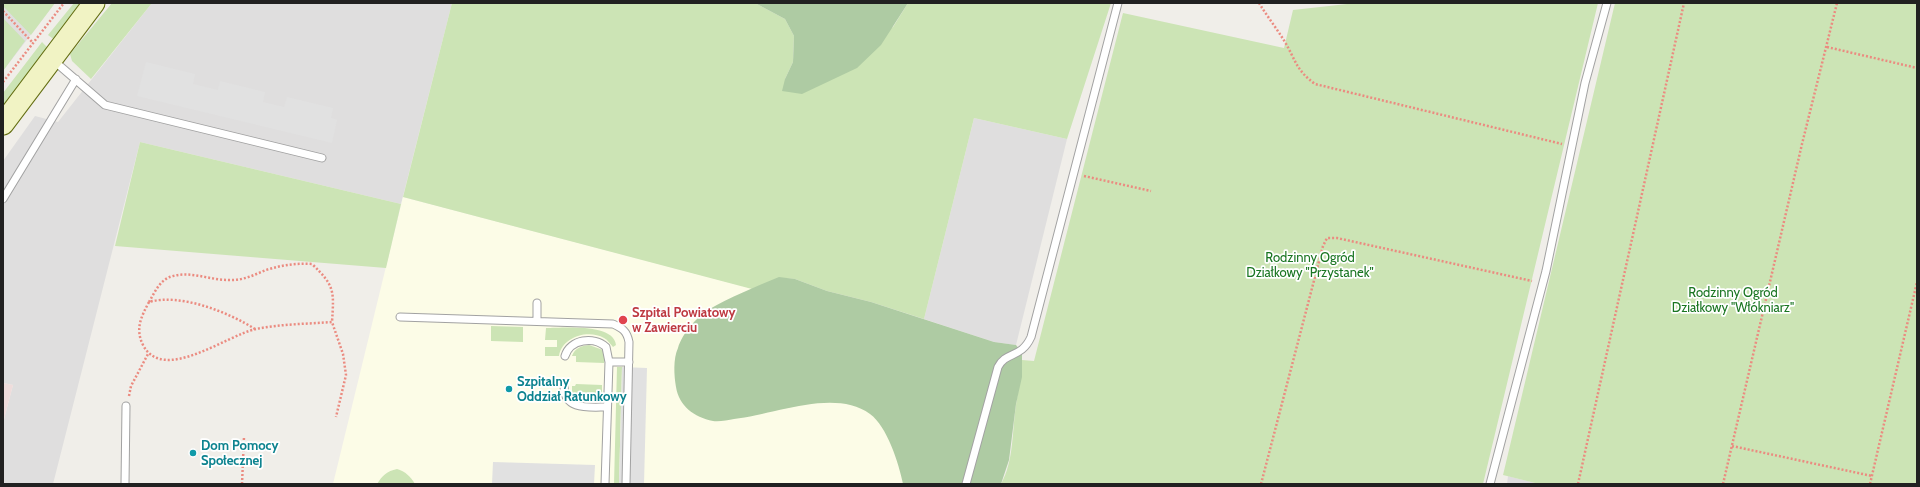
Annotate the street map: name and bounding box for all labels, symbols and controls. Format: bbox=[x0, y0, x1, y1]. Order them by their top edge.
park label: Rodzinny Ogród Działkowy "Przystanek" bbox=[1246, 250, 1374, 281]
park label: Rodzinny Ogród Działkowy "Włókniarz" bbox=[1672, 285, 1794, 316]
place label: Szpital Powiatowy w Zawierciu bbox=[632, 305, 735, 336]
marker: Szpital Powiatowy w Zawierciu bbox=[617, 314, 629, 326]
place label: Szpitalny Oddział Ratunkowy bbox=[517, 374, 627, 405]
marker: Szpitalny Oddział Ratunkowy bbox=[504, 384, 514, 394]
place label: Dom Pomocy Społecznej bbox=[201, 438, 279, 469]
marker: Dom Pomocy Społecznej bbox=[188, 448, 198, 458]

